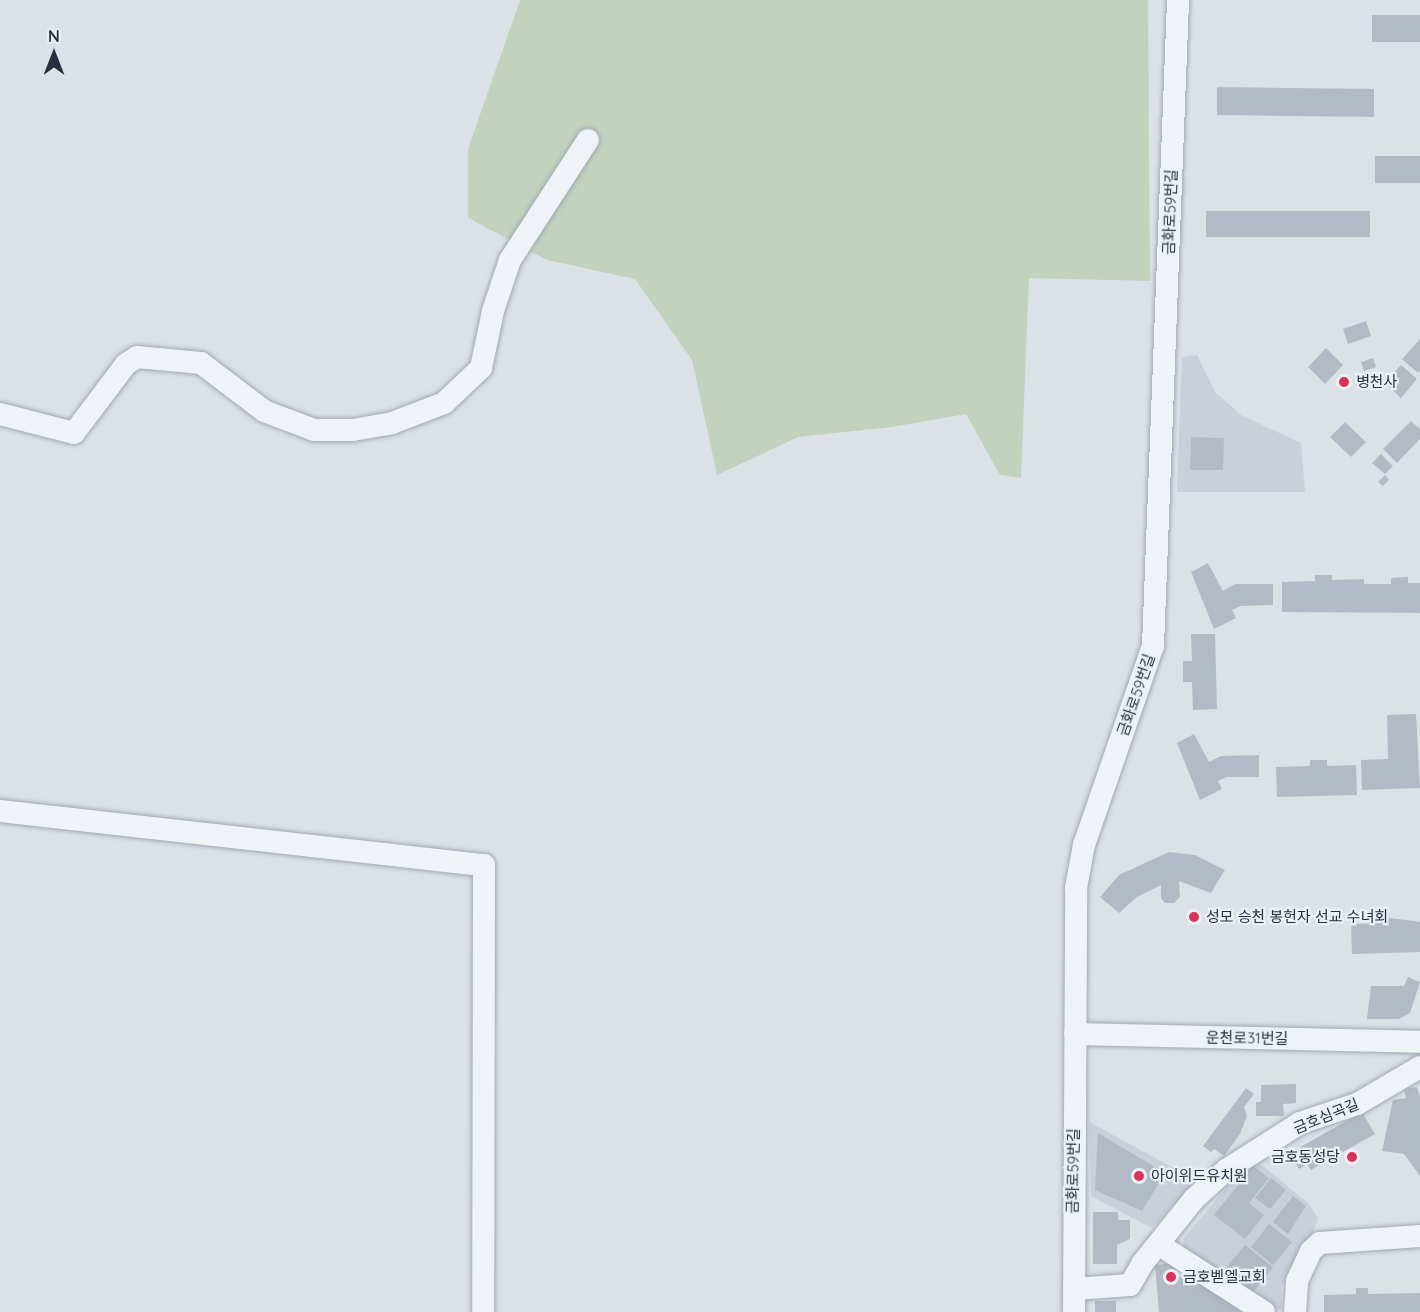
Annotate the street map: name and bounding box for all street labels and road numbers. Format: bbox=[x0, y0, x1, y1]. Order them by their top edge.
street label: 금화로59번길 bbox=[1160, 169, 1180, 255]
street label: 금화로59번길 bbox=[1114, 652, 1158, 738]
street label: 운천로31번길 bbox=[1206, 1028, 1288, 1048]
street label: 금호심곡길 bbox=[1291, 1095, 1361, 1137]
street label: 금화로59번길 bbox=[1063, 1128, 1083, 1214]

